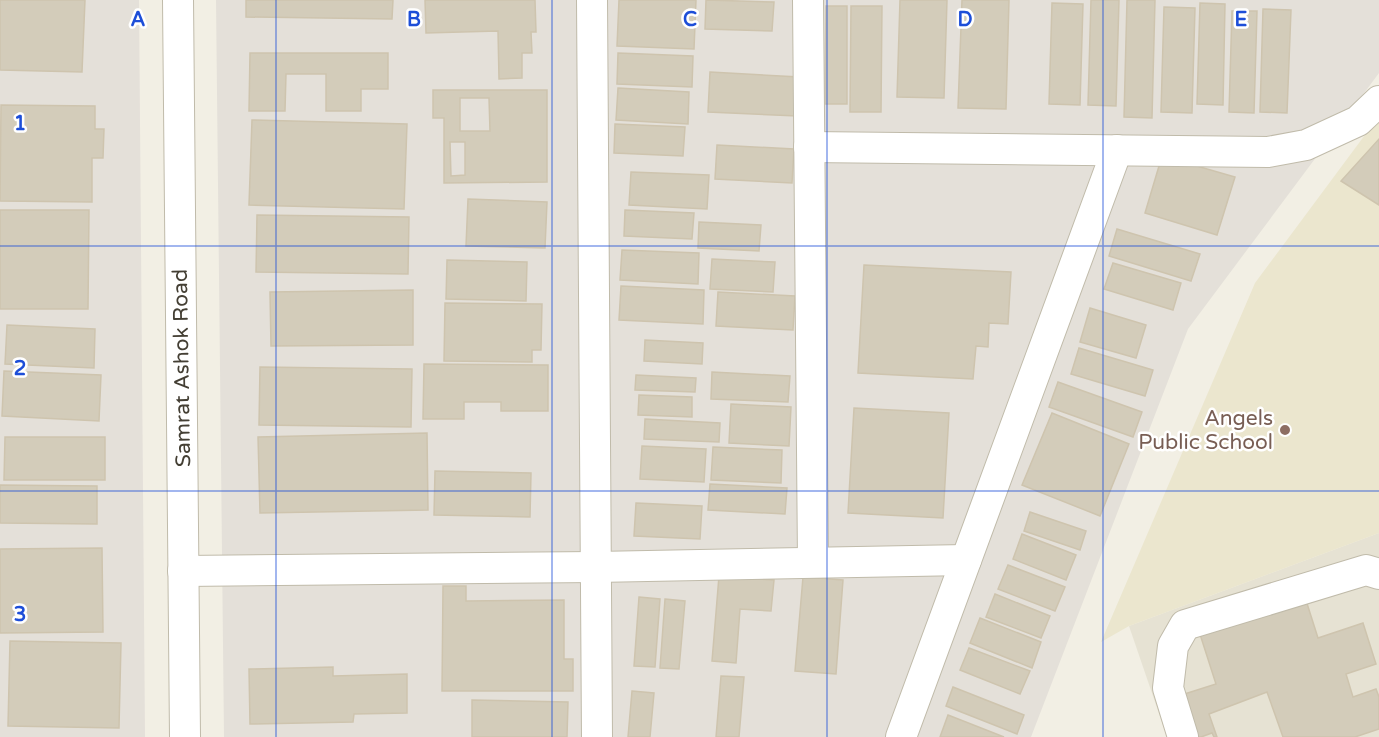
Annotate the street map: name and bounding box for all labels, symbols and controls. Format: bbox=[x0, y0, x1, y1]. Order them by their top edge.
text: A bbox=[131, 8, 146, 32]
text: B bbox=[407, 8, 421, 32]
text: C bbox=[683, 8, 697, 32]
text: D bbox=[957, 8, 973, 32]
text: E bbox=[1235, 8, 1248, 32]
text: 1 bbox=[14, 112, 26, 136]
street label: Samrat Ashok Road bbox=[168, 269, 196, 467]
text: 2 bbox=[14, 357, 26, 381]
place label: Angels Public School bbox=[1138, 406, 1273, 455]
marker: Angels Public School bbox=[1278, 423, 1292, 437]
text: 3 bbox=[14, 603, 26, 627]

